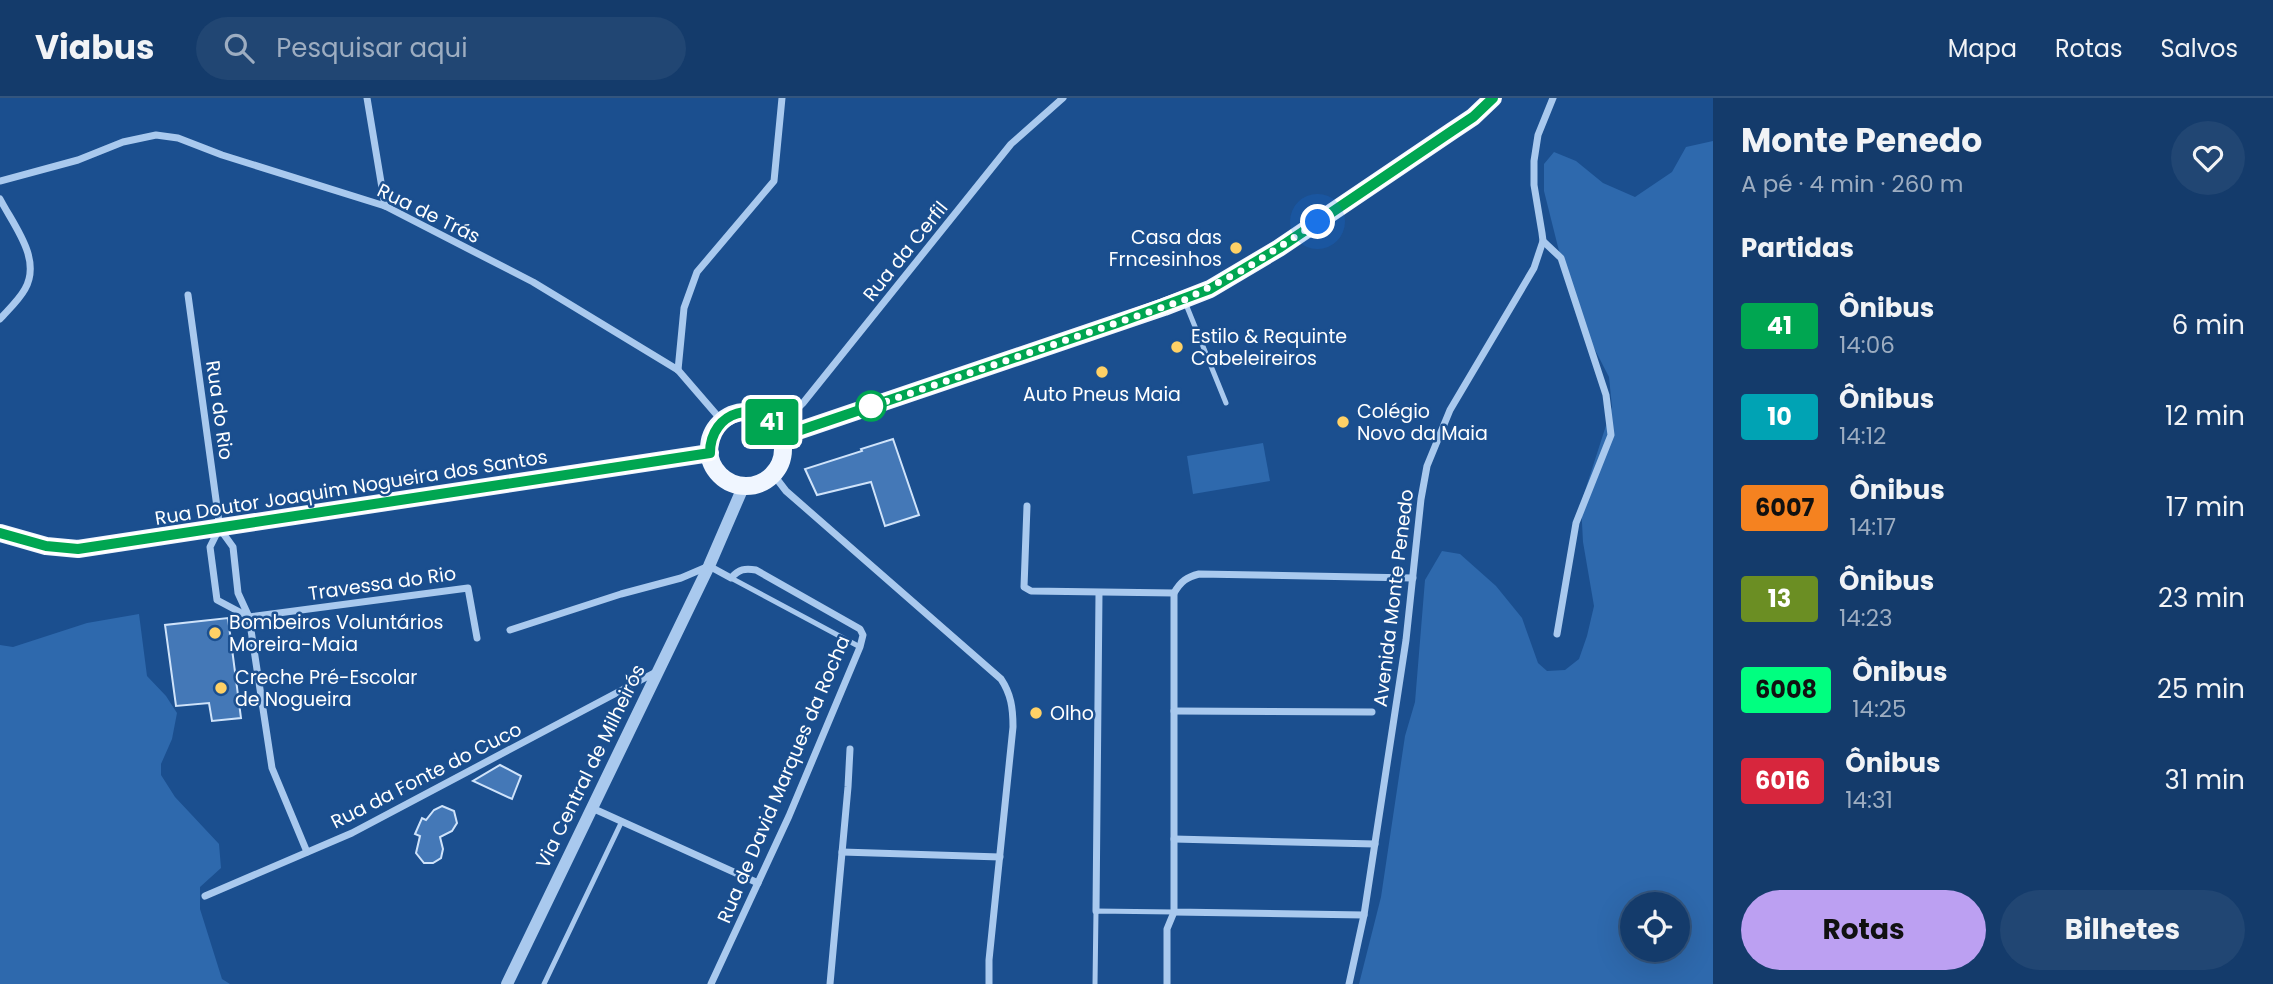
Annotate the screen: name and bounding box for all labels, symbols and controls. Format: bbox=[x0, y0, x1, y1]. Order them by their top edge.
search box bbox=[196, 17, 686, 80]
text: Viabus bbox=[35, 24, 154, 71]
icon: search bbox=[220, 29, 258, 67]
text: Pesquisar aqui bbox=[276, 30, 468, 66]
text: Mapa bbox=[1948, 32, 2017, 65]
text: Rotas bbox=[2055, 32, 2122, 65]
text: Salvos bbox=[2160, 32, 2238, 65]
text: Monte Penedo bbox=[1741, 117, 1982, 164]
button: heart bbox=[2171, 121, 2245, 195]
text: A pé · 4 min · 260 m bbox=[1741, 168, 1964, 200]
street label: Rua de Trás bbox=[373, 177, 485, 250]
street label: Rua da Cerfil bbox=[857, 196, 954, 307]
your location bbox=[1300, 204, 1335, 239]
place label: Casa das Frncesinhos bbox=[1109, 224, 1222, 273]
text: Partidas bbox=[1741, 230, 1854, 266]
marker: Casa das Frncesinhos bbox=[1228, 240, 1244, 256]
text: Ônibus bbox=[1839, 290, 1934, 326]
text: 6 min bbox=[2172, 307, 2245, 343]
text: 41 bbox=[1767, 309, 1792, 342]
place label: Estilo & Requinte Cabeleireiros bbox=[1191, 323, 1347, 372]
text: 14:06 bbox=[1839, 329, 1895, 361]
marker: Estilo & Requinte Cabeleireiros bbox=[1169, 339, 1185, 355]
street label: Rua do Rio bbox=[199, 359, 240, 462]
marker: Auto Pneus Maia bbox=[1094, 364, 1110, 380]
place label: Auto Pneus Maia bbox=[1023, 381, 1181, 408]
text: Ônibus bbox=[1839, 381, 1934, 417]
unlabelled marker bbox=[856, 391, 886, 421]
place label: Colégio Novo da Maia bbox=[1357, 398, 1488, 447]
text: 12 min bbox=[2165, 398, 2245, 434]
line badge: 41 bbox=[740, 399, 804, 445]
text: 10 bbox=[1767, 400, 1792, 433]
text: 41 bbox=[759, 405, 785, 438]
marker: Colégio Novo da Maia bbox=[1335, 414, 1351, 430]
text: 14:12 bbox=[1839, 420, 1886, 452]
street label: Rua Doutor Joaquim Nogueira dos Santos bbox=[153, 443, 549, 532]
text: Ônibus bbox=[1849, 472, 1945, 508]
street label: Avenida Monte Penedo bbox=[1367, 488, 1420, 708]
text: 17 min bbox=[2166, 489, 2245, 525]
text: 6007 bbox=[1755, 491, 1814, 524]
text: 14:17 bbox=[1849, 511, 1896, 543]
street label: Travessa do Rio bbox=[306, 560, 458, 607]
text: Ônibus bbox=[1839, 563, 1934, 599]
text: 23 min bbox=[2158, 580, 2245, 616]
text: 13 bbox=[1768, 582, 1791, 615]
text: 14:23 bbox=[1839, 602, 1893, 634]
place label: Bombeiros Voluntários Moreira-Maia bbox=[229, 609, 444, 658]
marker: Bombeiros Voluntários Moreira-Maia bbox=[207, 625, 223, 641]
street label: Rua de David Marques da Rocha bbox=[710, 631, 856, 927]
text: Ônibus bbox=[1852, 654, 1947, 690]
street label: Via Central de Milheirós bbox=[529, 660, 652, 873]
place label: Creche Pré-Escolar de Nogueira bbox=[235, 664, 417, 713]
text: 25 min bbox=[2157, 671, 2245, 707]
text: 6008 bbox=[1755, 673, 1817, 706]
marker: Creche Pré-Escolar de Nogueira bbox=[213, 680, 229, 696]
text: 14:25 bbox=[1852, 693, 1907, 725]
place label: Olho bbox=[1050, 700, 1094, 727]
marker: Olho bbox=[1028, 705, 1044, 721]
street label: Rua da Fonte do Cuco bbox=[326, 716, 526, 835]
text: Ônibus bbox=[1845, 745, 1941, 781]
text: 31 min bbox=[2165, 762, 2245, 798]
text: 6016 bbox=[1755, 764, 1810, 797]
text: 14:31 bbox=[1845, 784, 1893, 816]
button: Rotas bbox=[1741, 890, 1986, 970]
button: Bilhetes bbox=[2000, 890, 2245, 970]
map controls bbox=[1620, 892, 1690, 962]
button: locate bbox=[1620, 892, 1690, 962]

